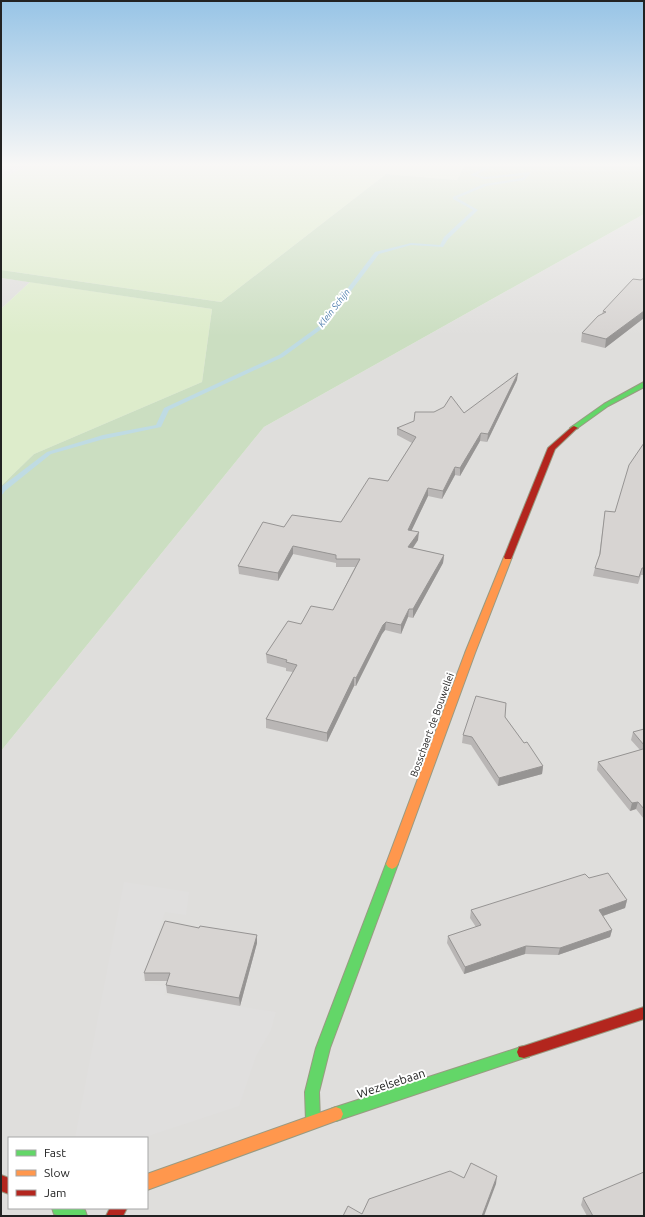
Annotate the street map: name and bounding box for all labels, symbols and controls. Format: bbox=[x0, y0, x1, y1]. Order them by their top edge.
water label: Klein Schijn bbox=[316, 287, 352, 329]
street label: Bosschaert de Bouwellei bbox=[408, 671, 456, 779]
street label: Wezelsebaan bbox=[355, 1066, 427, 1100]
legend bbox=[8, 1137, 148, 1209]
text: Fast bbox=[44, 1146, 66, 1159]
text: Slow bbox=[44, 1166, 70, 1179]
text: Jam bbox=[44, 1186, 66, 1199]

